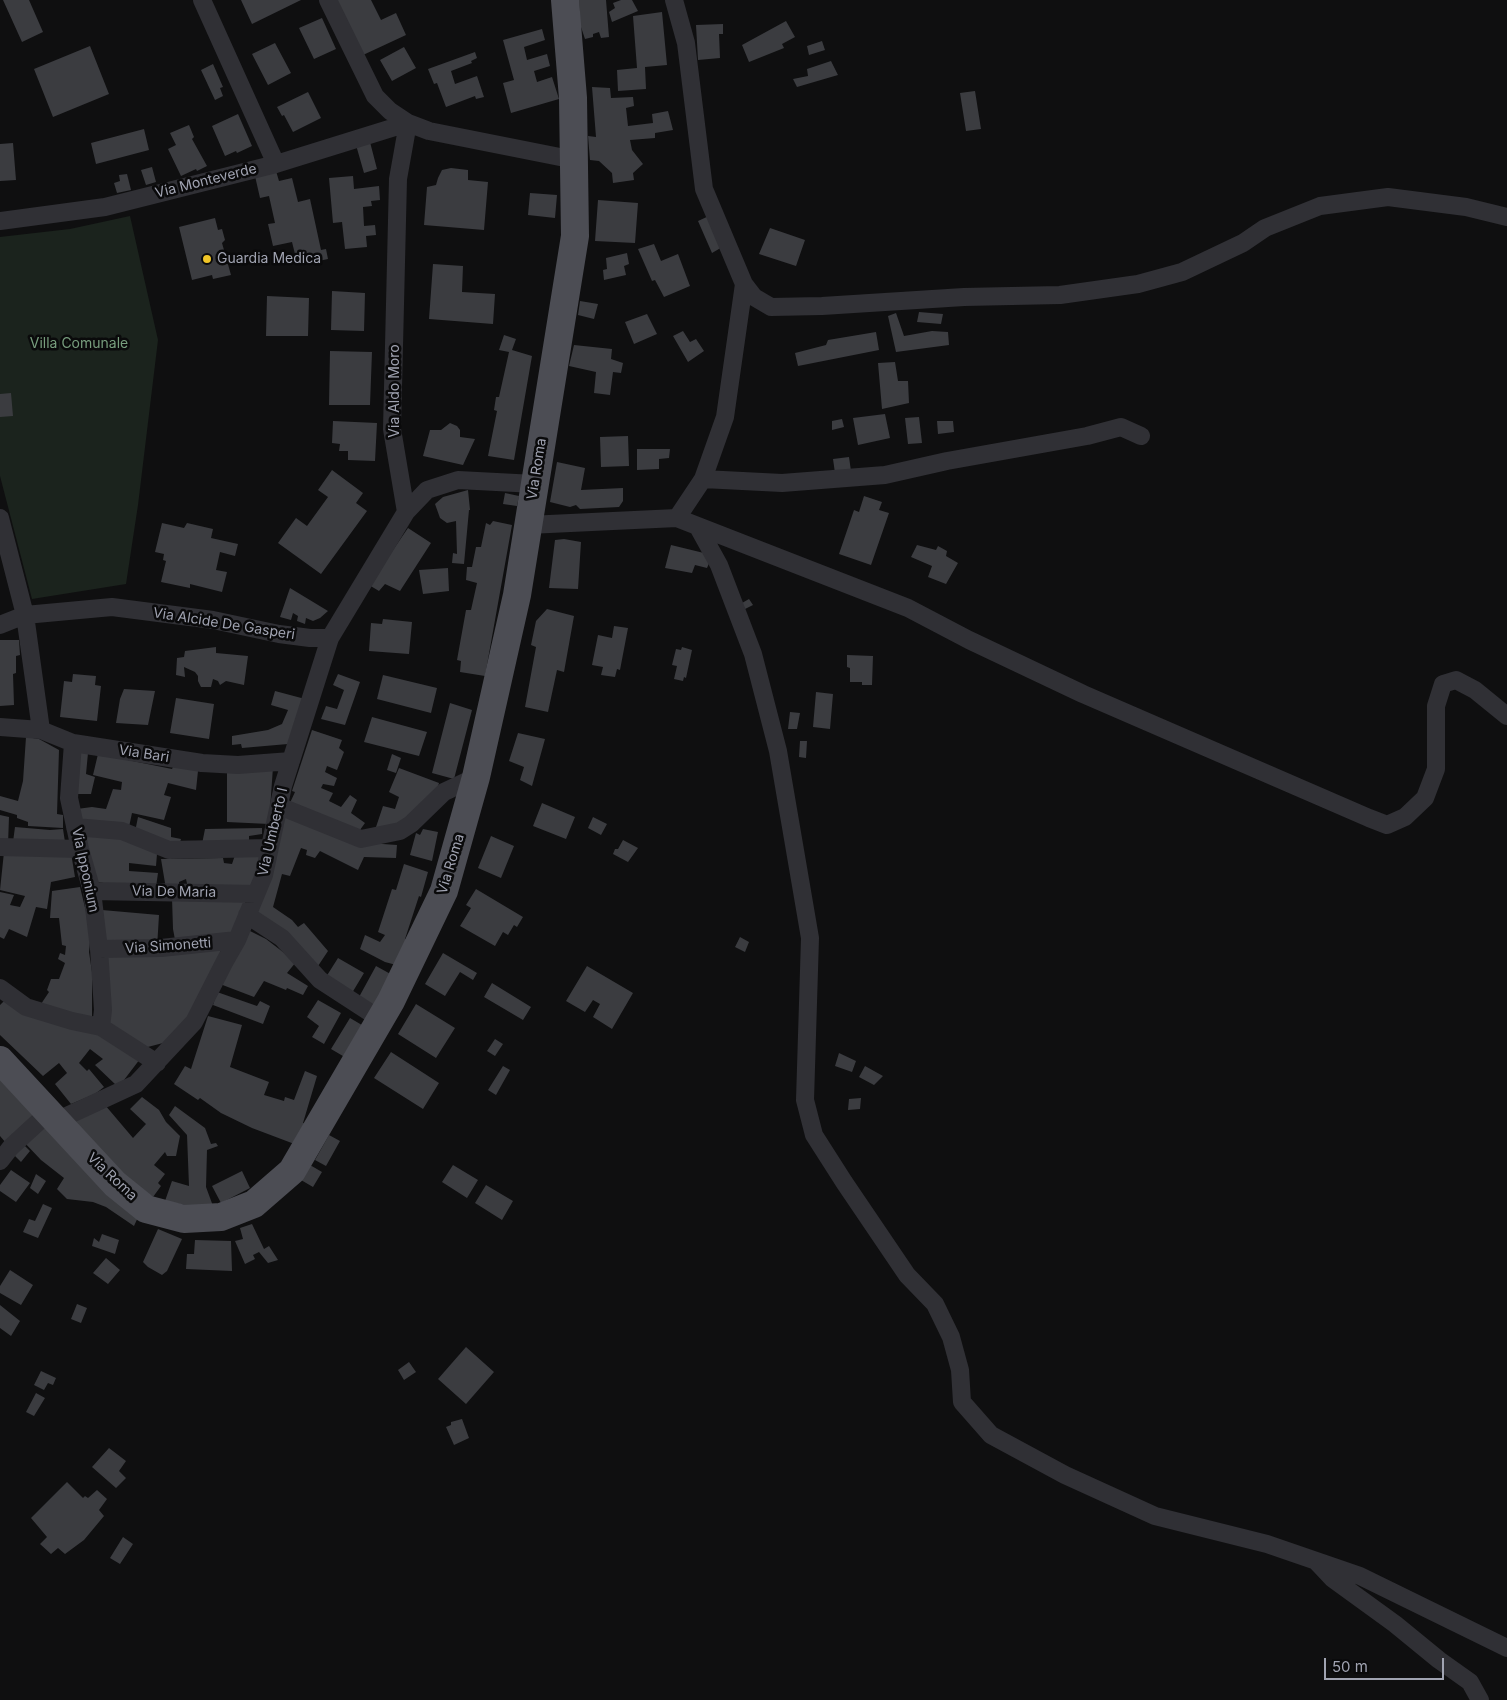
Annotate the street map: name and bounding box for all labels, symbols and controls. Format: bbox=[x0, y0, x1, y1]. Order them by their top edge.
street label: Via Monteverde bbox=[154, 160, 258, 202]
place label: Guardia Medica bbox=[217, 251, 321, 267]
marker: Guardia Medica bbox=[201, 253, 213, 265]
park label: Villa Comunale bbox=[30, 336, 128, 352]
street label: Via Aldo Moro bbox=[387, 344, 403, 438]
street label: Via Roma bbox=[524, 437, 550, 501]
street label: Via Alcide De Gasperi bbox=[152, 604, 296, 644]
street label: Via Bari bbox=[118, 742, 170, 766]
street label: Via Umberto I bbox=[255, 786, 291, 878]
street label: Via Ipponium bbox=[68, 826, 102, 914]
street label: Via Roma bbox=[434, 832, 468, 896]
street label: Via De Maria bbox=[132, 883, 216, 901]
street label: Via Simonetti bbox=[124, 935, 212, 957]
street label: Via Roma bbox=[84, 1150, 140, 1204]
scale bar bbox=[1327, 1648, 1447, 1680]
text: 50 m bbox=[1332, 1657, 1368, 1676]

